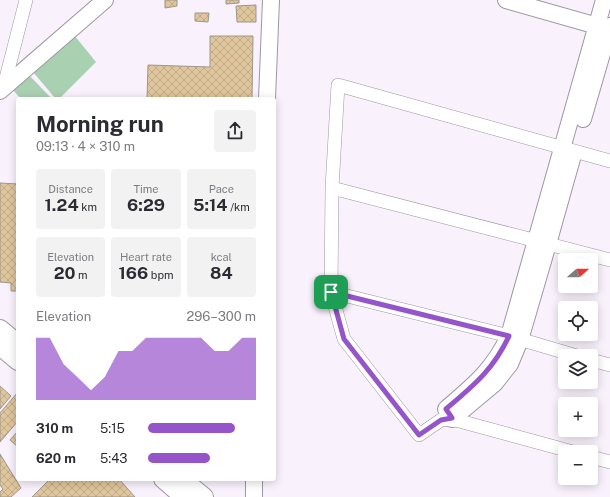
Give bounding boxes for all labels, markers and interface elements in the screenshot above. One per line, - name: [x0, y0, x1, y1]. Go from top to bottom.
- button: share: [214, 110, 256, 152]
- text: Morning run: [36, 111, 164, 137]
- text: 09:13 · 4 × 310 m: [36, 139, 135, 154]
- text: Distance: [48, 183, 93, 195]
- text: Time: [133, 183, 159, 195]
- text: Pace: [209, 183, 234, 195]
- text: 1.24: [44, 195, 79, 215]
- text: 6:29: [127, 195, 165, 215]
- text: 5:14: [193, 195, 227, 215]
- text: km: [79, 201, 97, 213]
- text: /km: [227, 201, 250, 213]
- text: Elevation: [47, 251, 94, 263]
- text: Heart rate: [120, 251, 172, 263]
- text: kcal: [211, 251, 232, 263]
- north arrow: [558, 253, 598, 293]
- map controls: [558, 253, 598, 485]
- text: 20: [54, 263, 75, 283]
- text: 166: [118, 263, 148, 283]
- text: 84: [210, 263, 233, 283]
- text: m: [75, 269, 88, 281]
- text: bpm: [148, 269, 173, 281]
- pin: [314, 275, 348, 309]
- icon: arrive: [320, 281, 342, 303]
- button: locate: [558, 301, 598, 341]
- text: Elevation: [36, 309, 91, 324]
- text: 296–300 m: [187, 309, 256, 324]
- button: layers: [558, 349, 598, 389]
- button: +: [558, 397, 598, 437]
- text: 310 m: [36, 421, 73, 436]
- text: 5:15: [100, 421, 125, 436]
- button: −: [558, 445, 598, 485]
- text: 620 m: [36, 451, 76, 466]
- text: 5:43: [100, 451, 128, 466]

